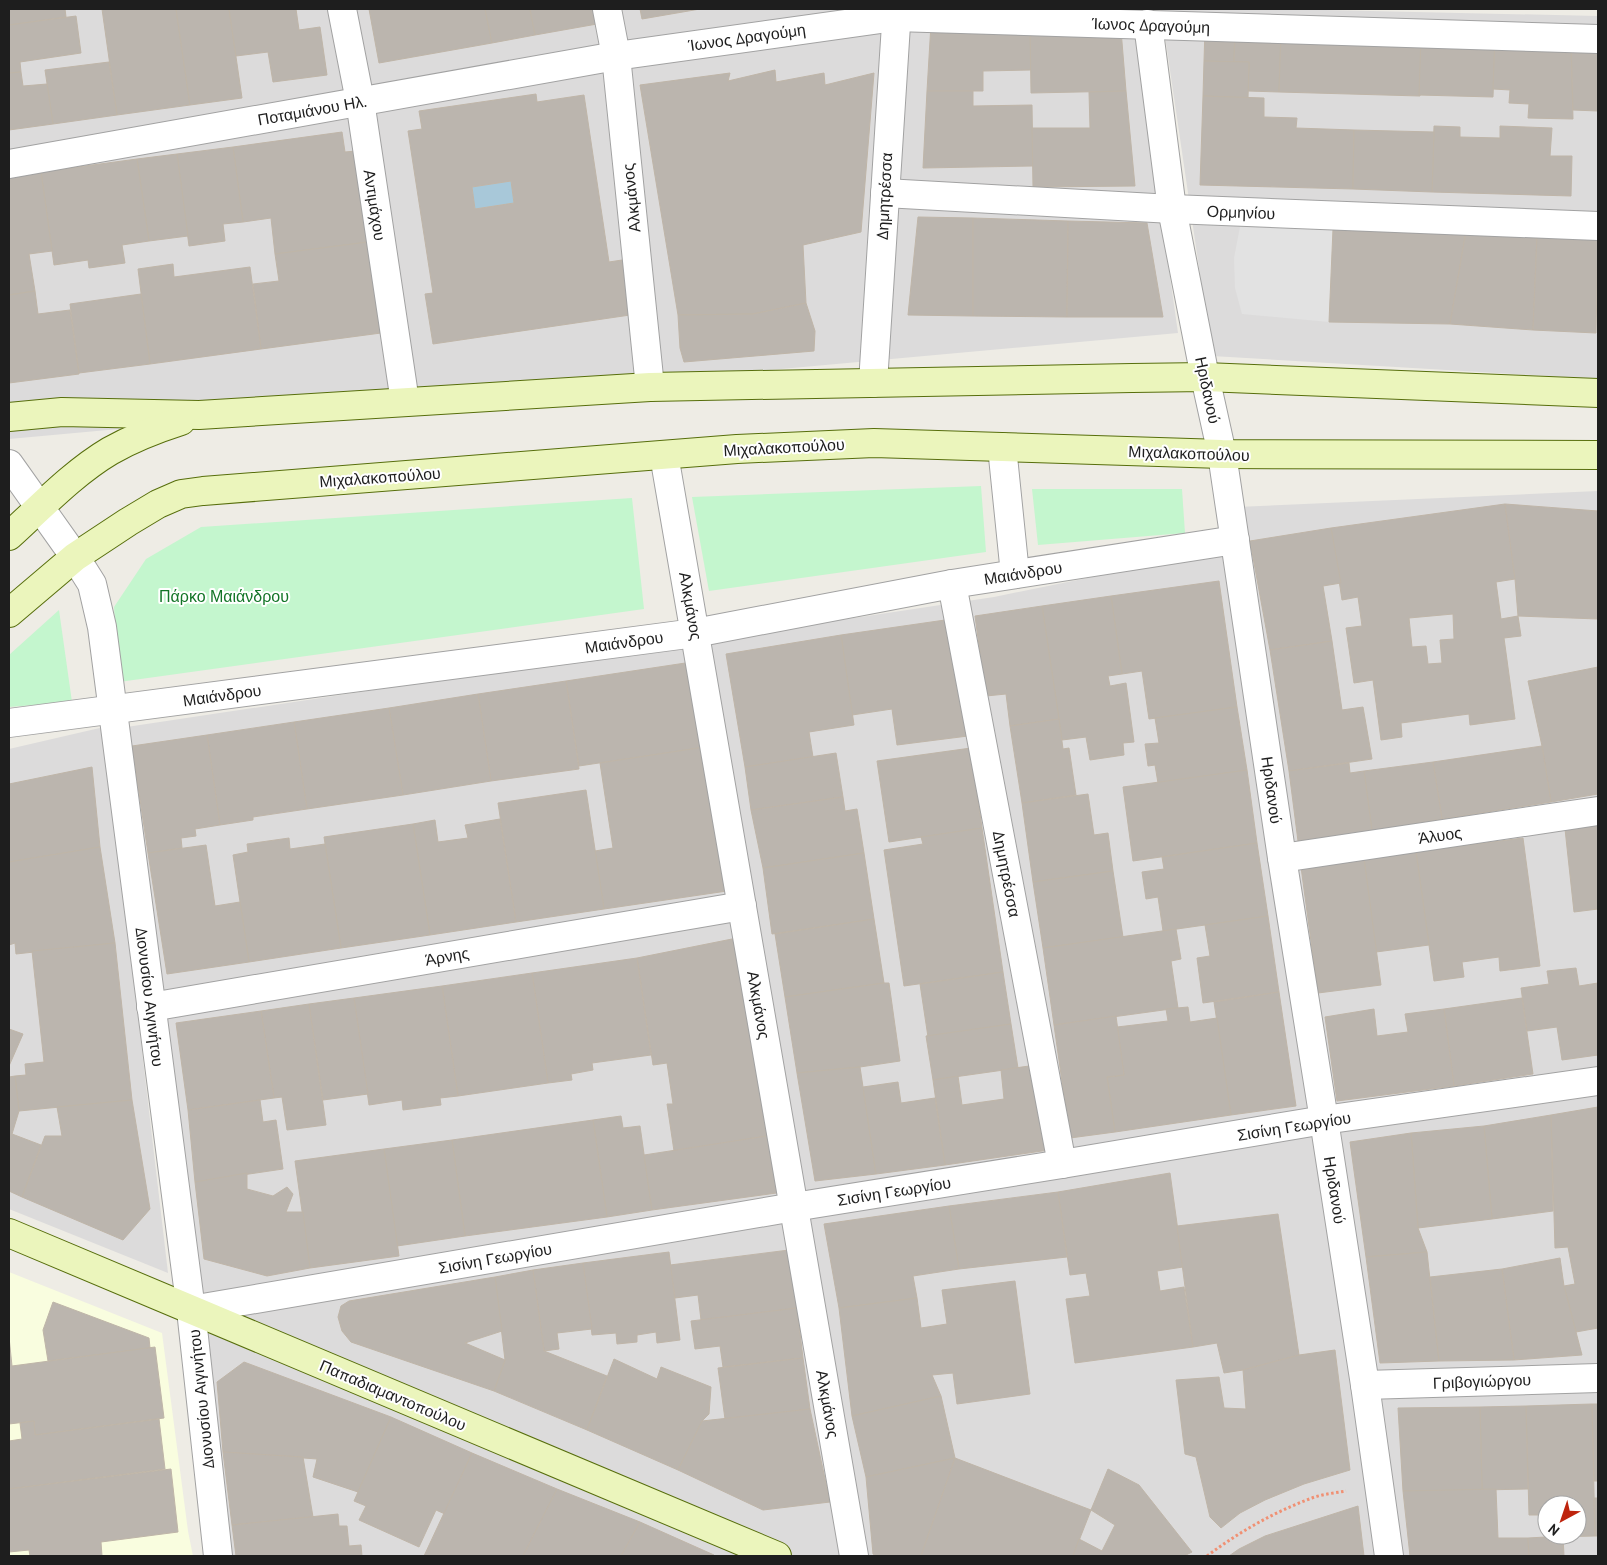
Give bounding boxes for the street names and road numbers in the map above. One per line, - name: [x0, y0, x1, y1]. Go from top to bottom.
- street label: Ίωνος Δραγούμη: [1091, 13, 1210, 37]
- street label: Ίωνος Δραγούμη: [686, 19, 807, 55]
- street label: Ποταμιάνου Ηλ.: [256, 91, 368, 129]
- street label: Δημητρέσσα: [872, 152, 896, 240]
- street label: Αλκμάνος: [617, 162, 645, 234]
- street label: Αντιμάχου: [359, 168, 391, 242]
- street label: Ορμηνίου: [1206, 201, 1276, 223]
- street label: Ηριδανού: [1191, 355, 1225, 425]
- street label: Μιχαλακοπούλου: [723, 434, 845, 460]
- street label: Μιχαλακοπούλου: [1128, 441, 1250, 465]
- street label: Μιχαλακοπούλου: [319, 463, 441, 491]
- street label: Μαιάνδρου: [982, 557, 1064, 589]
- street label: Αλκμάνος: [675, 570, 707, 642]
- street label: Μαιάνδρου: [583, 627, 665, 657]
- street label: Μαιάνδρου: [181, 680, 263, 710]
- street label: Ηριδανού: [1257, 755, 1287, 825]
- street label: Άλυος: [1417, 822, 1463, 848]
- street label: Δημητρέσσα: [989, 829, 1025, 919]
- street label: Διονυσίου Αιγινήτου: [132, 926, 168, 1068]
- street label: Άρνης: [423, 942, 471, 970]
- street label: Αλκμάνος: [743, 969, 775, 1041]
- street label: Σισίνη Γεωργίου: [1236, 1107, 1352, 1145]
- street label: Ηριδανού: [1320, 1155, 1350, 1225]
- street label: Σισίνη Γεωργίου: [836, 1172, 952, 1210]
- street label: Σισίνη Γεωργίου: [437, 1238, 553, 1278]
- street label: Διονυσίου Αιγινήτου: [184, 1328, 218, 1470]
- street label: Παπαδιαμαντοπούλου: [317, 1355, 469, 1435]
- street label: Αλκμάνος: [812, 1368, 844, 1440]
- street label: Γριβογιώργου: [1432, 1369, 1532, 1393]

